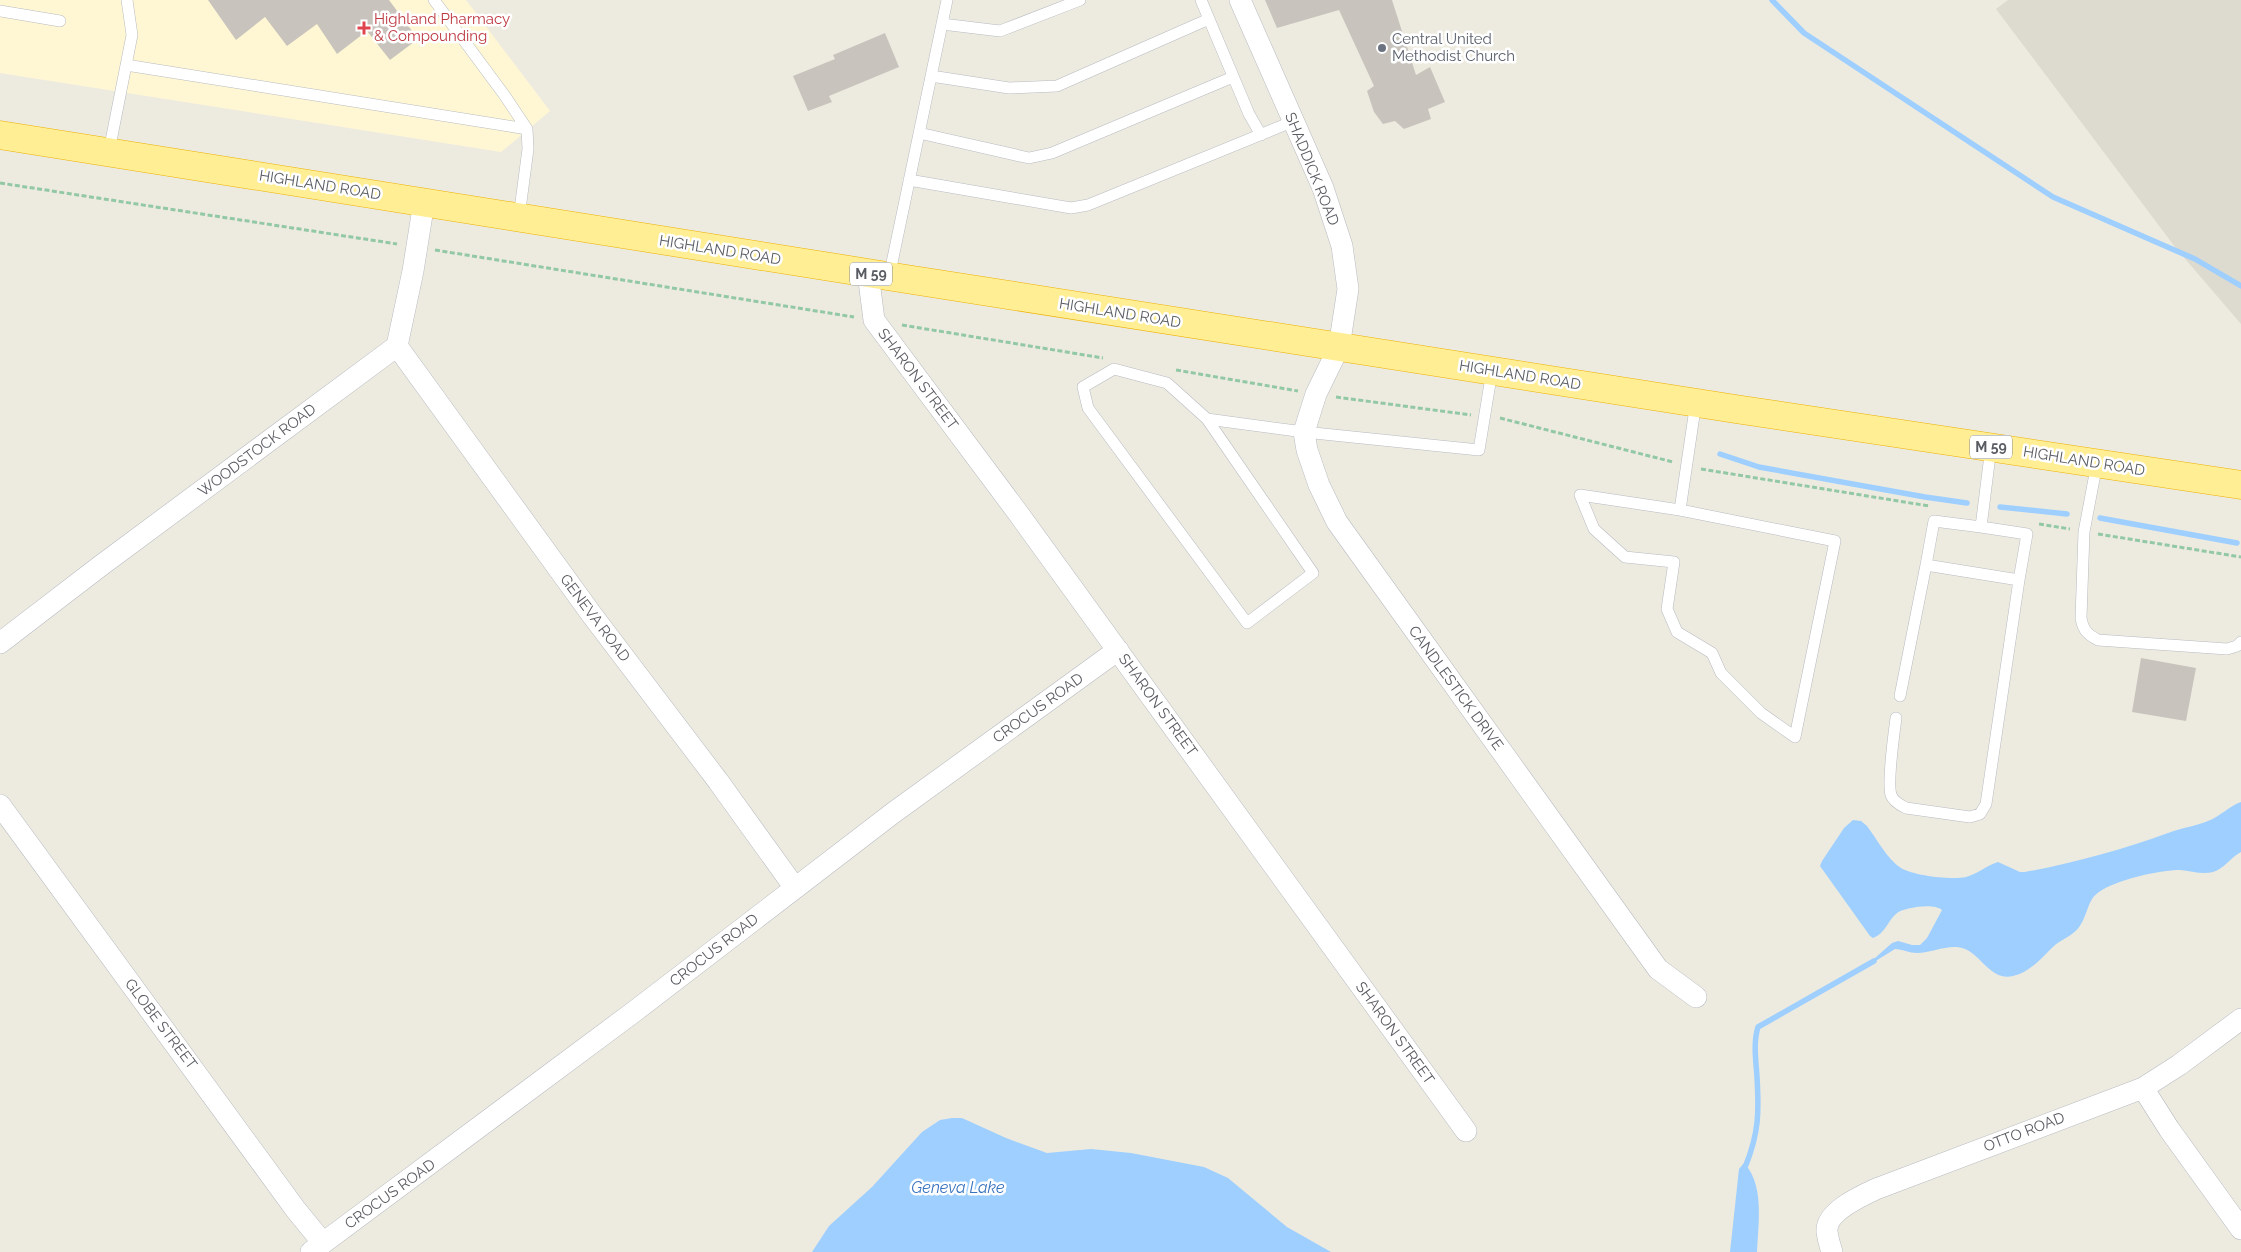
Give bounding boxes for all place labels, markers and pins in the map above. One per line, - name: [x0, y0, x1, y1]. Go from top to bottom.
- place label: Highland Pharmacy & Compounding: [374, 10, 510, 45]
- marker: Highland Pharmacy & Compounding: [358, 22, 370, 34]
- place label: Central United Methodist Church: [1392, 30, 1515, 65]
- marker: Central United Methodist Church: [1376, 42, 1388, 54]

